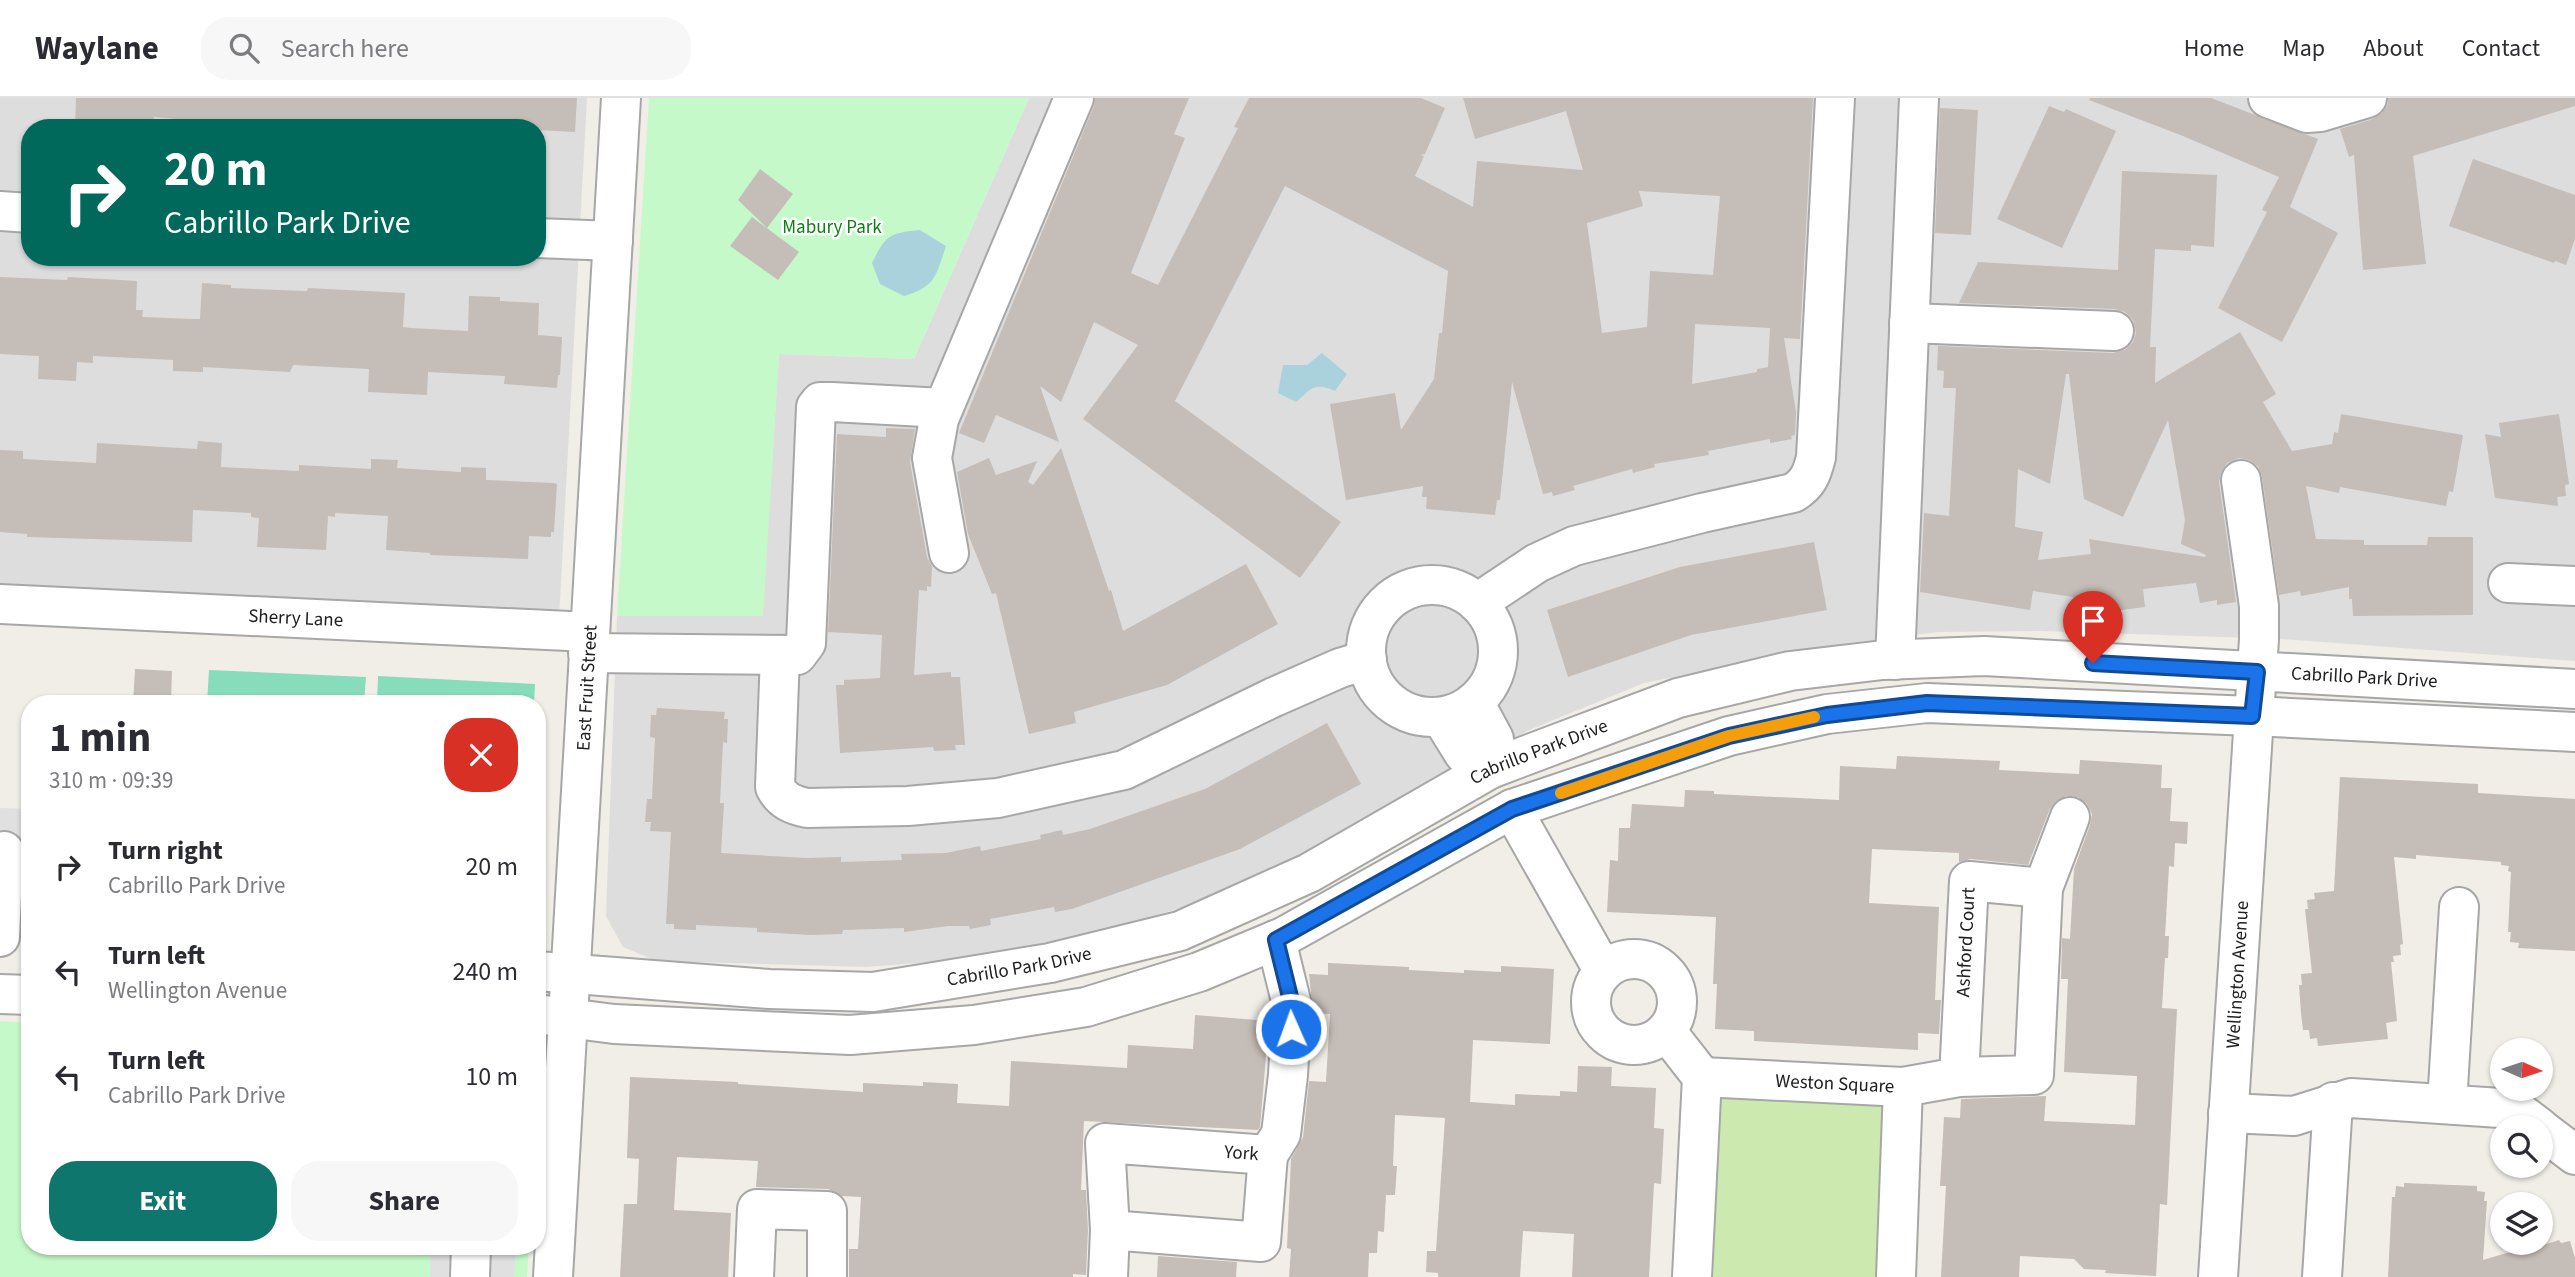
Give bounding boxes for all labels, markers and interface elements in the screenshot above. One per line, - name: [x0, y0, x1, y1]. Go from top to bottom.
- search box: [201, 17, 691, 80]
- text: Waylane: [35, 25, 159, 72]
- icon: search: [225, 29, 263, 67]
- text: Search here: [281, 30, 409, 67]
- text: Home: [2184, 31, 2244, 66]
- text: Map: [2282, 31, 2325, 66]
- text: About: [2363, 31, 2424, 66]
- text: Contact: [2462, 31, 2540, 66]
- text: 20 m: [164, 135, 268, 205]
- icon: right: [49, 147, 140, 238]
- text: Cabrillo Park Drive: [164, 200, 411, 246]
- park label: Mabury Park: [782, 214, 882, 241]
- pin: [2063, 591, 2123, 663]
- street label: Sherry Lane: [248, 602, 344, 634]
- icon: arrive: [2074, 602, 2112, 640]
- street label: East Fruit Street: [570, 624, 604, 752]
- street label: Cabrillo Park Drive: [2290, 660, 2438, 695]
- text: 1 min: [49, 708, 151, 768]
- street label: Cabrillo Park Drive: [1465, 712, 1612, 791]
- button: close: [444, 718, 518, 792]
- text: 310 m · 09:39: [49, 764, 173, 797]
- text: Turn right: [108, 832, 223, 869]
- icon: right: [49, 848, 87, 886]
- text: 20 m: [465, 848, 518, 885]
- text: Cabrillo Park Drive: [108, 869, 285, 902]
- street label: Ashford Court: [1950, 886, 1982, 998]
- street label: Wellington Avenue: [2219, 900, 2256, 1049]
- text: Turn left: [108, 937, 205, 974]
- street label: Cabrillo Park Drive: [945, 940, 1094, 993]
- icon: left: [49, 953, 87, 991]
- text: 240 m: [452, 953, 518, 990]
- text: Wellington Avenue: [108, 974, 287, 1007]
- position arrow: [1254, 992, 1328, 1066]
- north arrow: [2490, 1038, 2553, 1101]
- map controls: [2490, 1038, 2553, 1255]
- text: Turn left: [108, 1042, 205, 1079]
- icon: left: [49, 1058, 87, 1096]
- text: 10 m: [465, 1058, 518, 1095]
- street label: Weston Square: [1775, 1067, 1895, 1100]
- text: Cabrillo Park Drive: [108, 1079, 285, 1112]
- button: search: [2490, 1115, 2553, 1178]
- street label: York: [1222, 1138, 1260, 1168]
- button: Exit: [49, 1161, 277, 1241]
- button: Share: [291, 1161, 518, 1241]
- button: layers: [2490, 1192, 2553, 1255]

